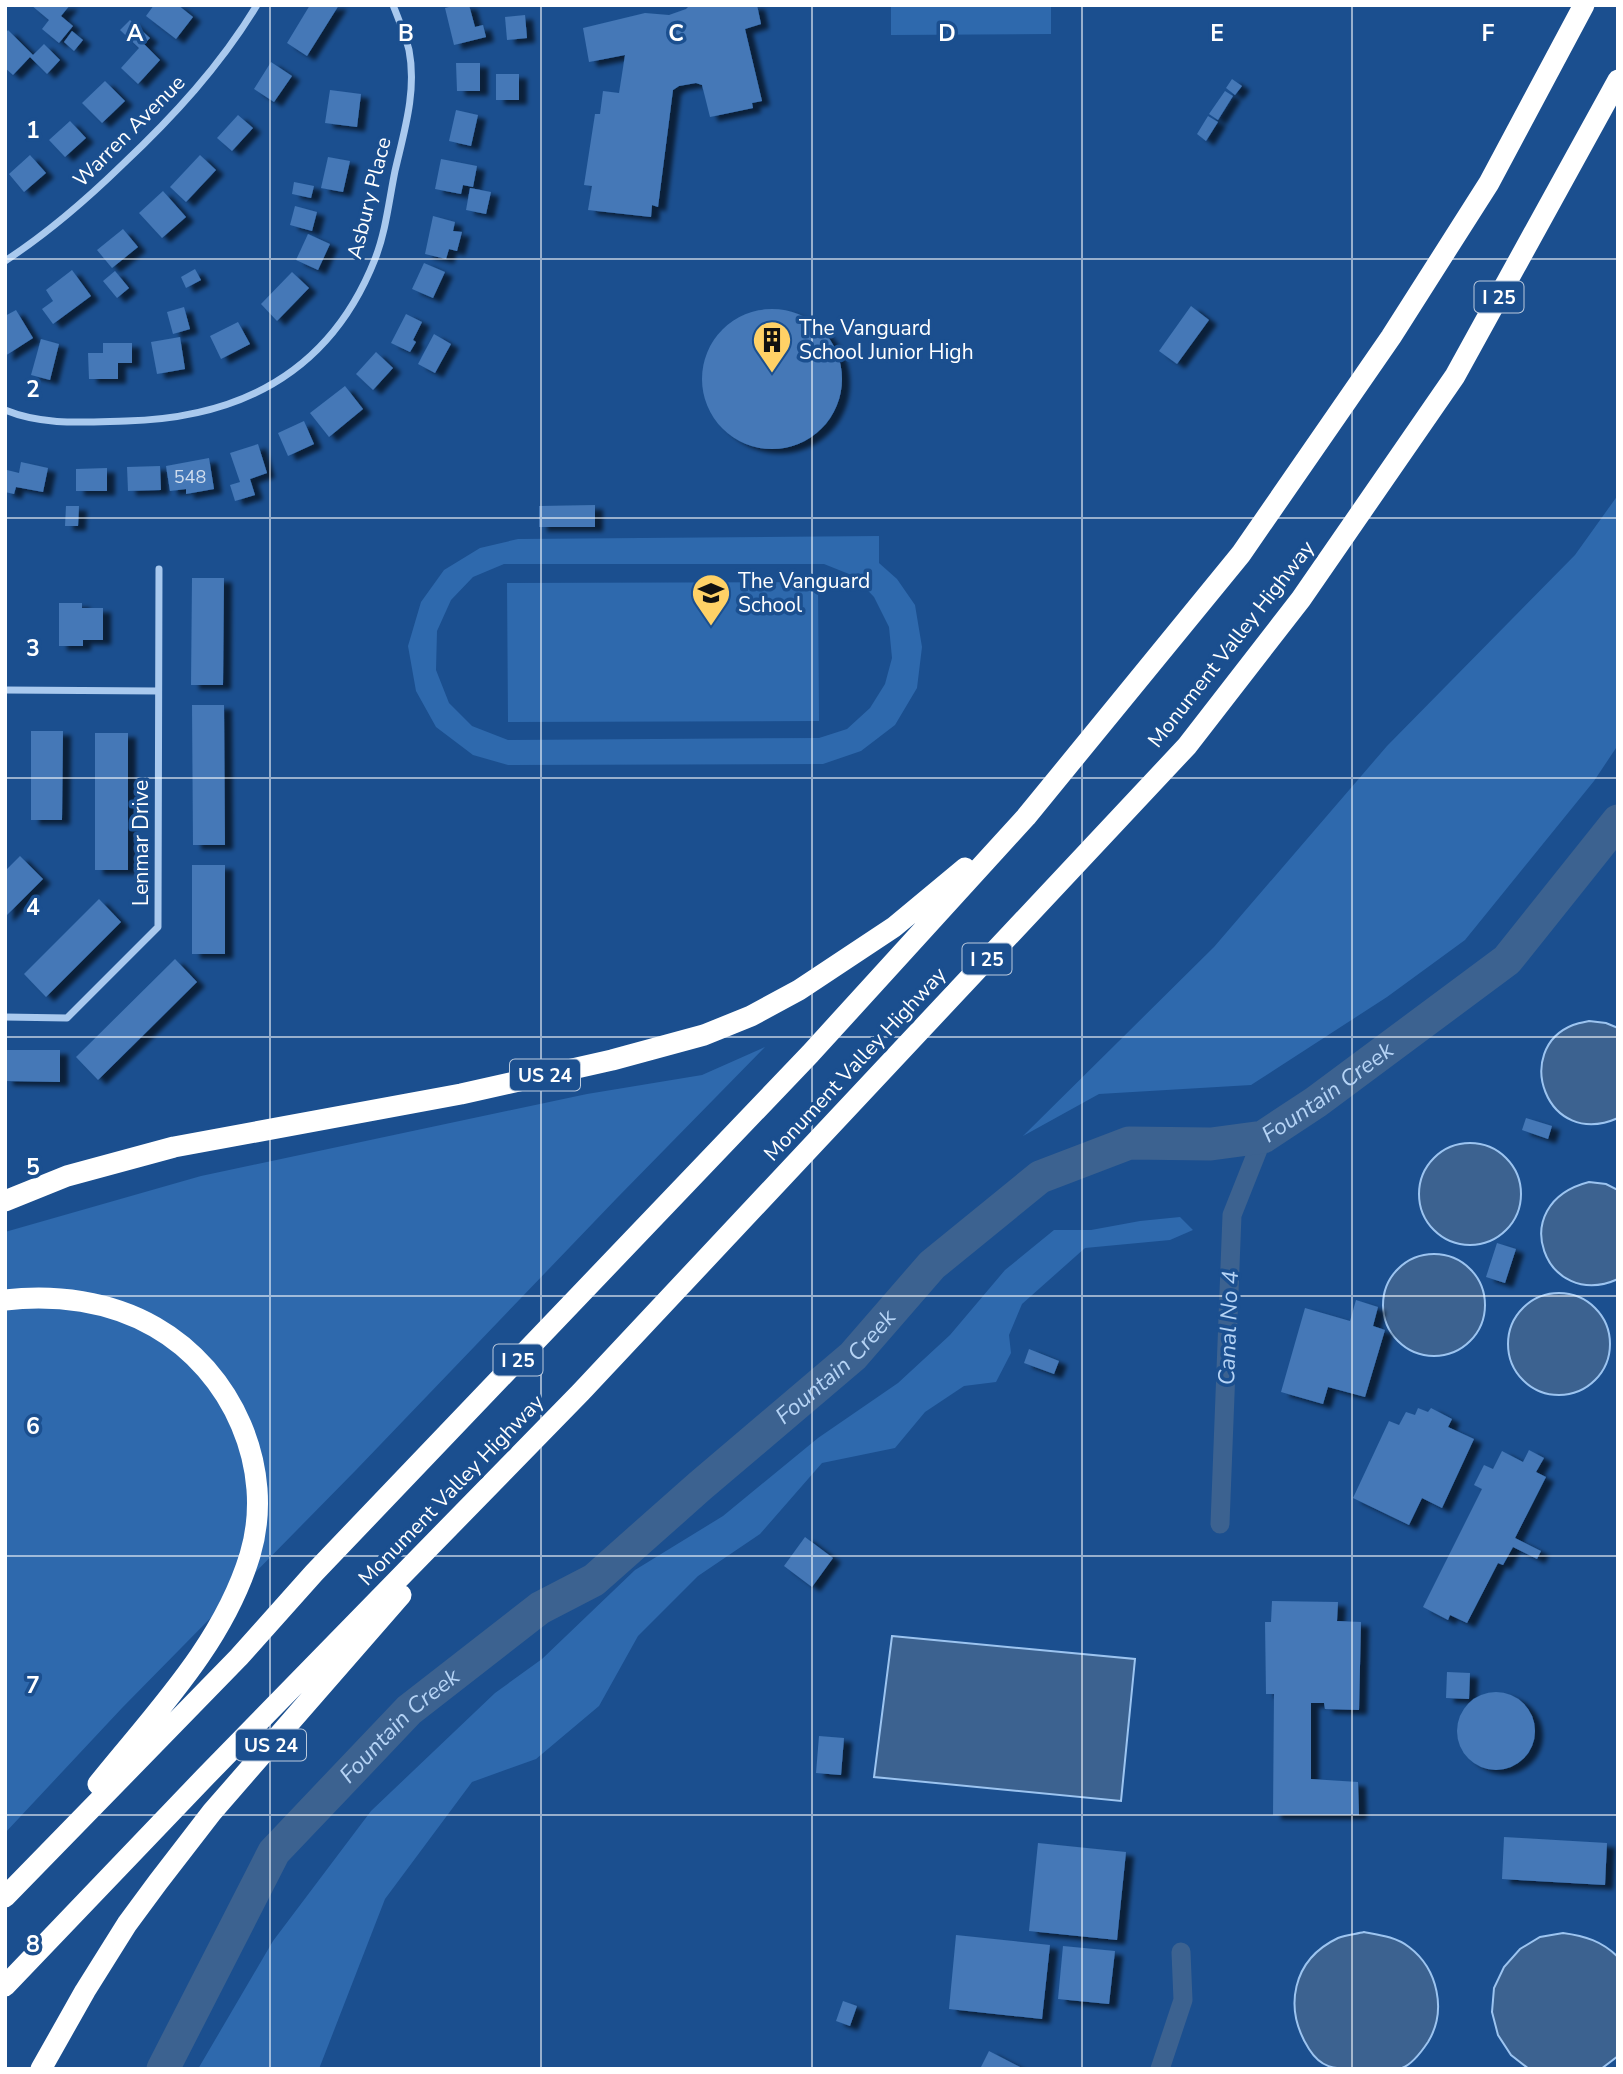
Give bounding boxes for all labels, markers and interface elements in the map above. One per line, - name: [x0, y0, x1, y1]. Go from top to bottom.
- text: A: [126, 18, 144, 49]
- text: B: [398, 18, 414, 49]
- text: C: [668, 18, 684, 49]
- text: D: [938, 18, 956, 49]
- text: E: [1210, 18, 1224, 49]
- text: F: [1482, 18, 1495, 49]
- street label: Warren Avenue: [67, 69, 191, 193]
- text: 1: [26, 115, 40, 146]
- street label: Asbury Place: [340, 134, 398, 262]
- road number: I 25: [1474, 282, 1524, 312]
- place label: The Vanguard School Junior High: [799, 314, 974, 366]
- building icon: The Vanguard School Junior High: [751, 319, 793, 374]
- text: 2: [26, 374, 40, 405]
- house number: 548: [174, 465, 206, 489]
- street label: Monument Valley Highway: [1141, 535, 1321, 753]
- place label: The Vanguard School: [738, 567, 870, 619]
- school or university icon: The Vanguard School: [690, 572, 732, 627]
- text: 3: [26, 633, 40, 664]
- street label: Lenmar Drive: [127, 780, 155, 906]
- text: 4: [26, 892, 40, 923]
- road number: I 25: [962, 944, 1012, 974]
- street label: Monument Valley Highway: [758, 961, 952, 1167]
- water label: Fountain Creek: [1255, 1034, 1400, 1150]
- road number: US 24: [510, 1060, 580, 1091]
- text: 5: [26, 1152, 40, 1183]
- water label: Canal No 4: [1211, 1270, 1246, 1386]
- water label: Fountain Creek: [769, 1302, 903, 1431]
- road number: I 25: [494, 1344, 542, 1376]
- street label: Monument Valley Highway: [352, 1388, 550, 1592]
- text: 6: [26, 1411, 40, 1442]
- water label: Fountain Creek: [333, 1661, 466, 1790]
- text: 7: [26, 1670, 40, 1701]
- road number: US 24: [236, 1730, 306, 1760]
- text: 8: [26, 1929, 40, 1960]

